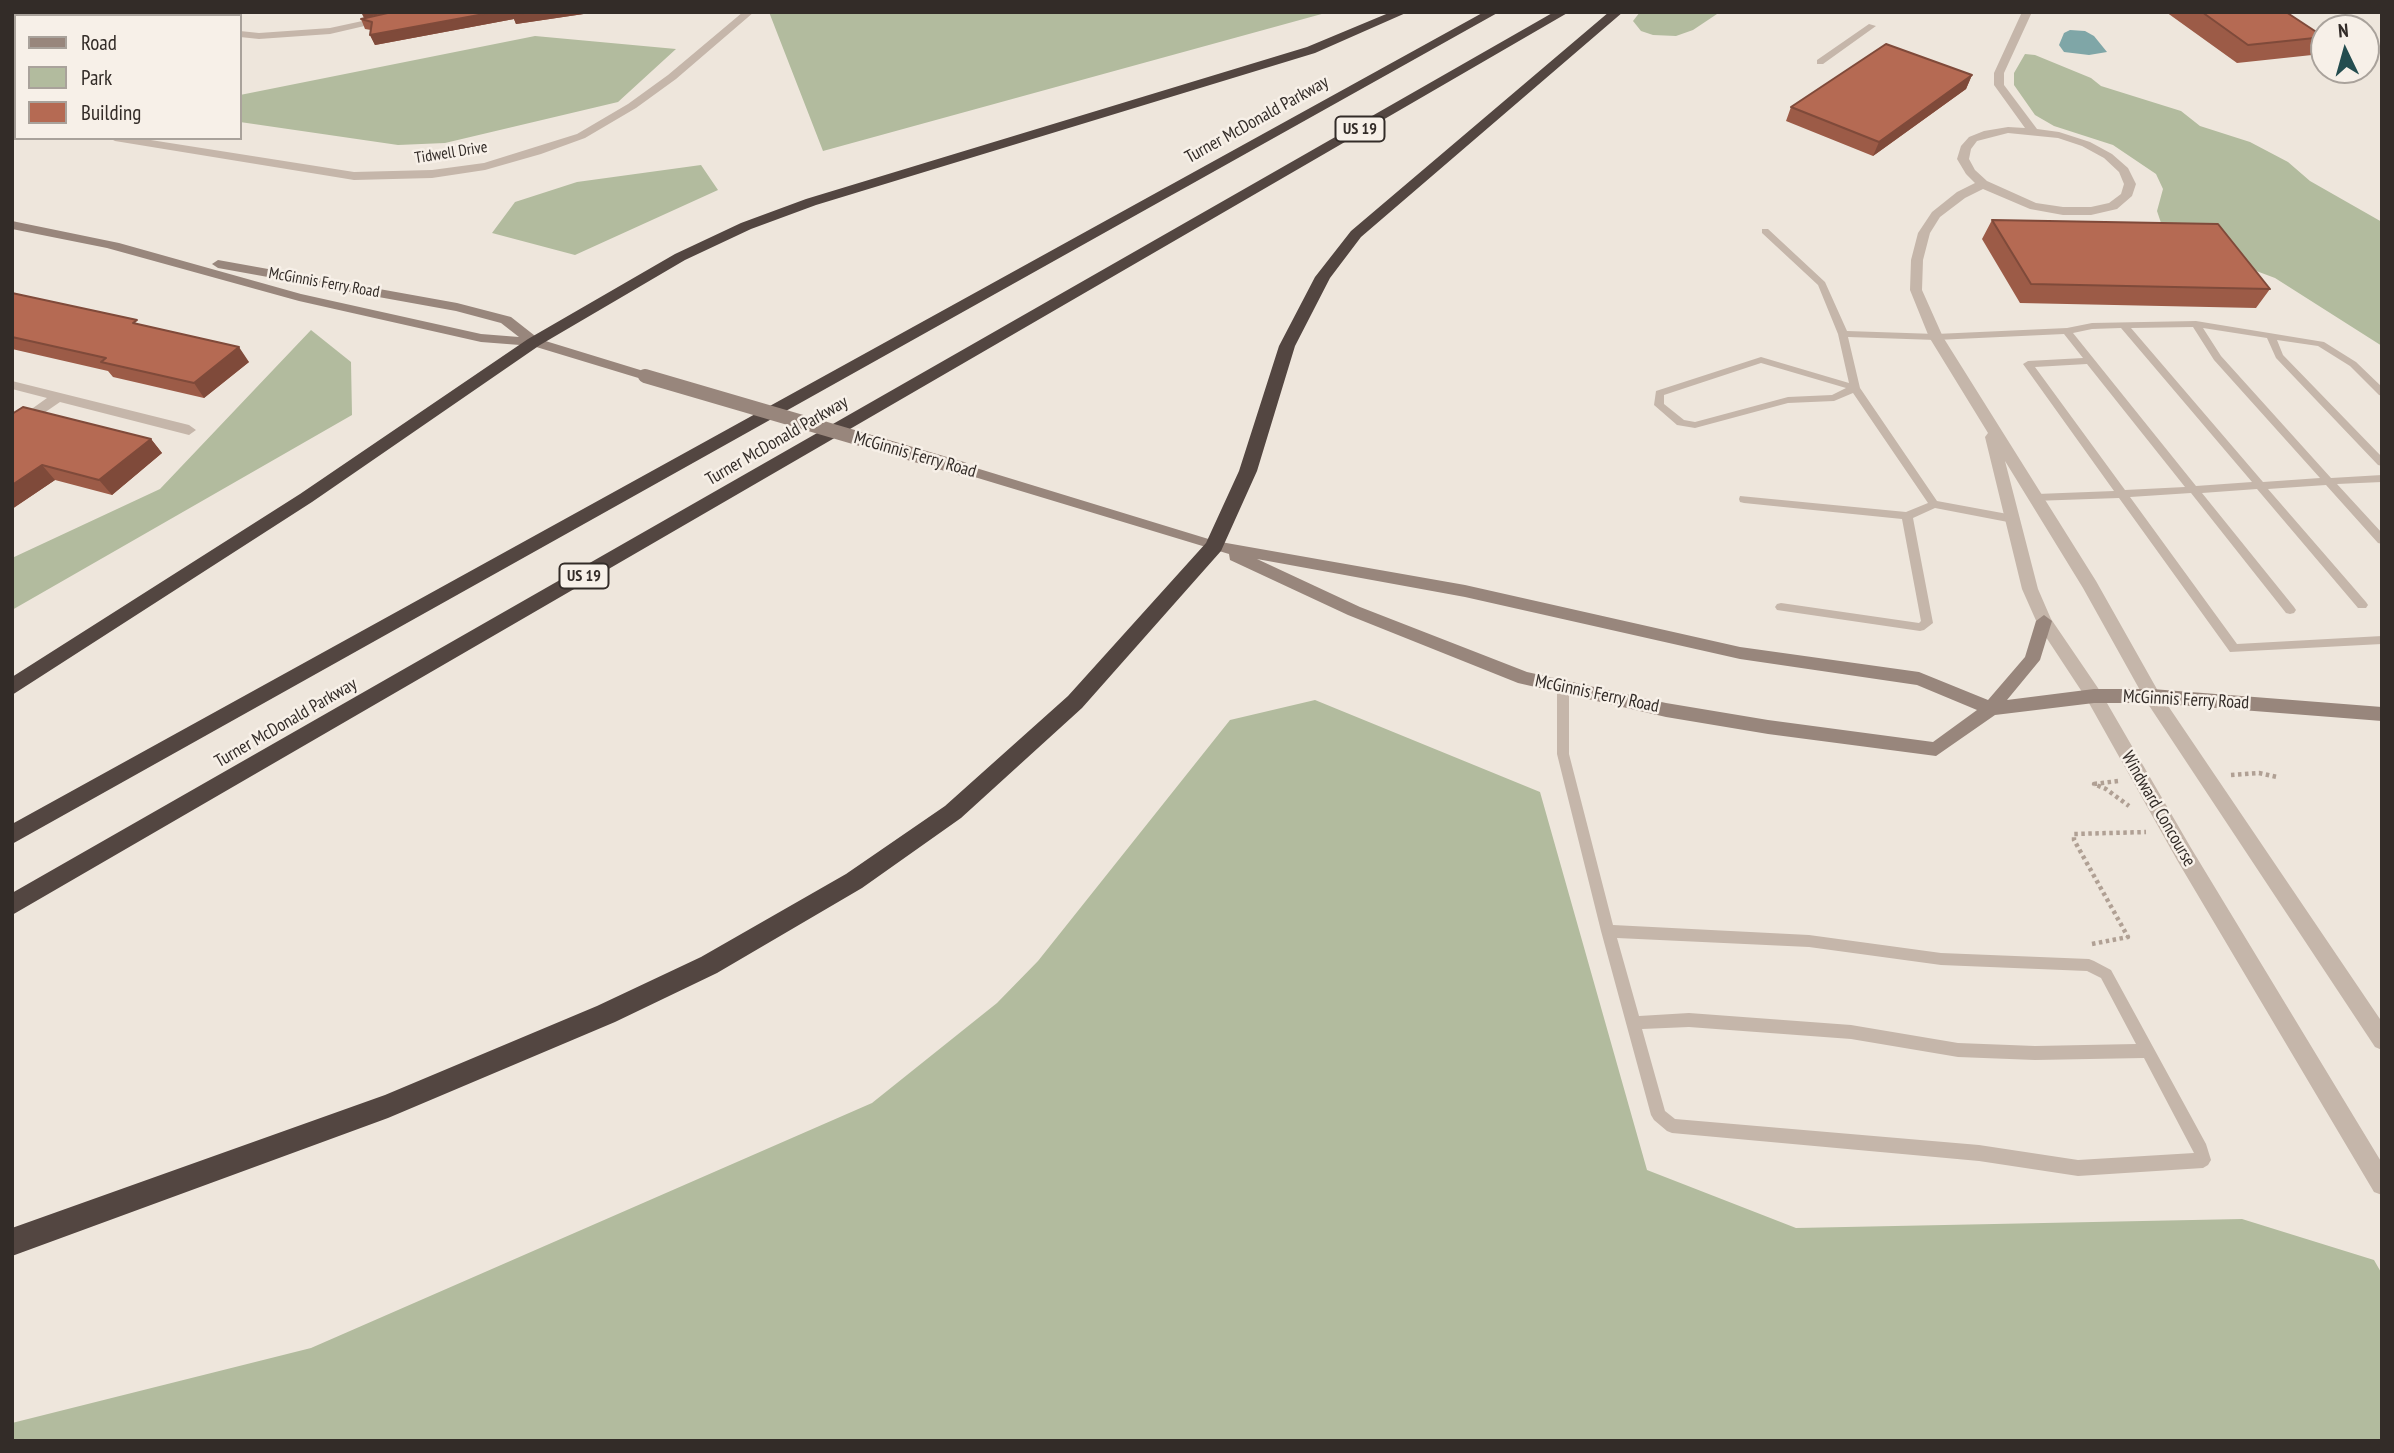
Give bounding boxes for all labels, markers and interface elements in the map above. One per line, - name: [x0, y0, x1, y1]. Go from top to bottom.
- legend: [14, 14, 242, 140]
- north arrow: [2310, 14, 2380, 84]
- text: N: [2337, 18, 2349, 42]
- text: Road: [81, 29, 117, 56]
- text: Park: [81, 64, 112, 91]
- street label: Turner McDonald Parkway: [1181, 72, 1333, 168]
- text: Building: [81, 99, 141, 126]
- road number: US 19: [1336, 116, 1384, 141]
- street label: Tidwell Drive: [413, 138, 489, 168]
- street label: McGinnis Ferry Road: [267, 264, 381, 302]
- street label: Turner McDonald Parkway: [702, 391, 852, 491]
- street label: McGinnis Ferry Road: [851, 427, 979, 483]
- road number: US 19: [560, 564, 608, 589]
- street label: McGinnis Ferry Road: [1533, 670, 1661, 718]
- street label: Turner McDonald Parkway: [211, 673, 361, 773]
- street label: McGinnis Ferry Road: [2122, 686, 2250, 714]
- street label: Windward Concourse: [2116, 747, 2200, 871]

